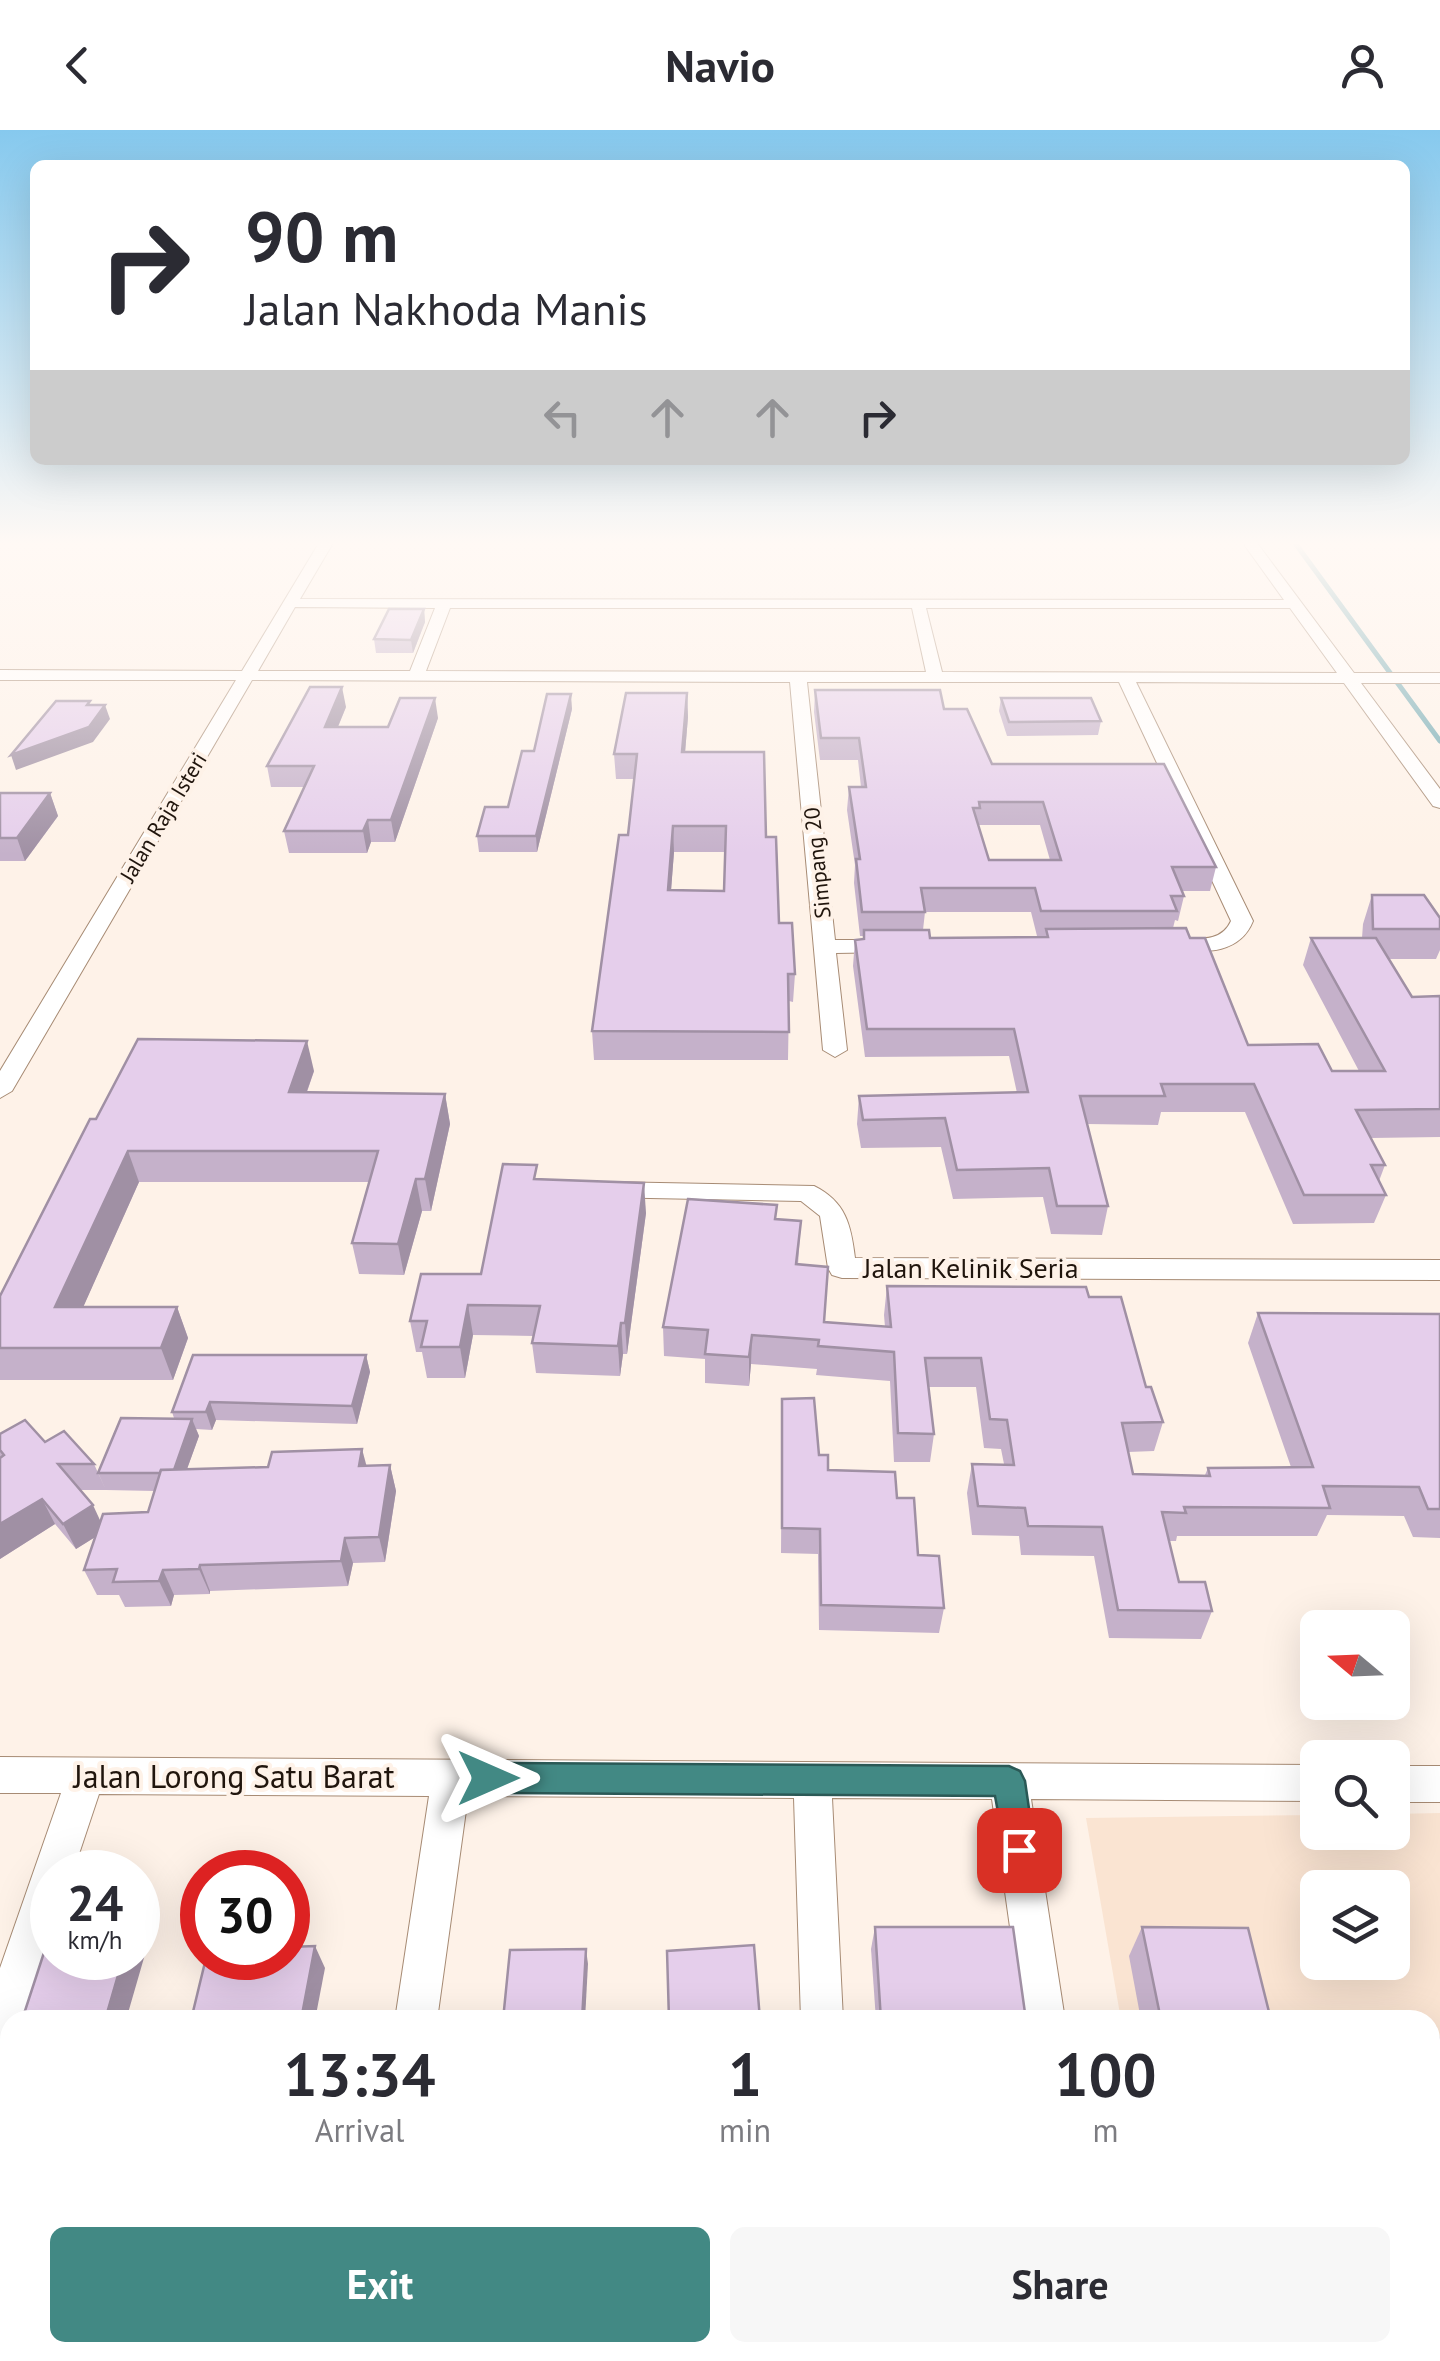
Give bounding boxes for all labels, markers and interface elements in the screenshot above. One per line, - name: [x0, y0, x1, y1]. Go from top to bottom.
- text: Navio: [665, 36, 775, 94]
- icon: back: [50, 38, 105, 93]
- icon: person: [1335, 38, 1390, 93]
- text: 90 m: [245, 191, 398, 281]
- icon: right: [80, 200, 210, 330]
- text: Jalan Nakhoda Manis: [245, 279, 647, 337]
- icon: left: [535, 390, 590, 445]
- icon: ahead: [640, 390, 695, 445]
- icon: ahead: [745, 390, 800, 445]
- icon: right: [850, 390, 905, 445]
- street label: Jalan Raja Isteri: [113, 747, 213, 888]
- street label: Simpang 20: [797, 806, 837, 920]
- street label: Jalan Kelinik Seria: [862, 1249, 1079, 1286]
- north arrow: [1300, 1610, 1410, 1720]
- map controls: [1300, 1610, 1410, 1980]
- position arrow: [436, 1726, 540, 1830]
- button: search: [1300, 1740, 1410, 1850]
- street label: Jalan Lorong Satu Barat: [71, 1755, 395, 1797]
- pin: [977, 1808, 1062, 1893]
- icon: arrive: [992, 1823, 1047, 1878]
- speed limit sign: 30: [180, 1850, 310, 1980]
- text: 24: [67, 1870, 123, 1935]
- button: layers: [1300, 1870, 1410, 1980]
- text: km/h: [68, 1924, 122, 1956]
- text: 13:34: [283, 2035, 436, 2113]
- text: 1: [728, 2035, 762, 2113]
- text: 100: [1055, 2035, 1157, 2113]
- text: Arrival: [315, 2109, 404, 2151]
- text: min: [719, 2109, 771, 2151]
- text: m: [1093, 2109, 1119, 2151]
- button: Exit: [50, 2227, 710, 2342]
- button: Share: [730, 2227, 1390, 2342]

